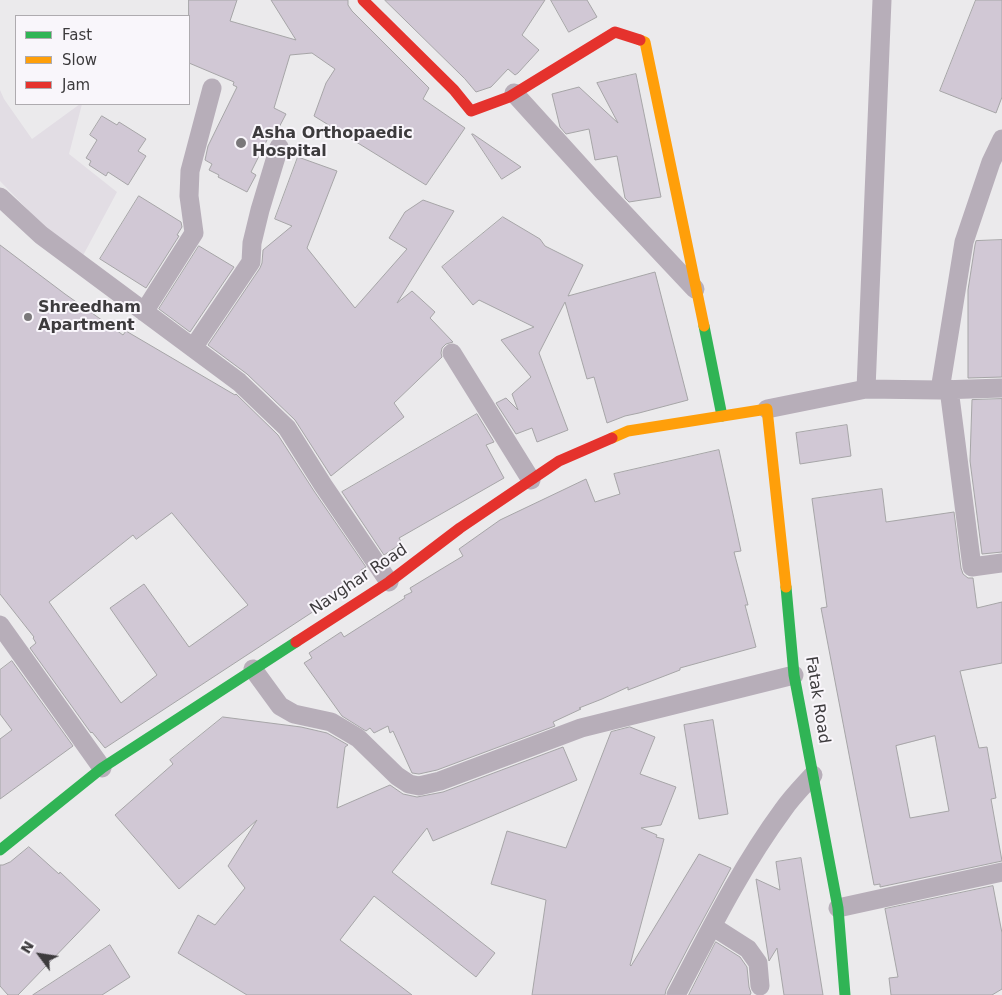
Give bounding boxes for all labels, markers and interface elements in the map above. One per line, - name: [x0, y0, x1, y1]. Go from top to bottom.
- legend: [15, 15, 190, 105]
- text: Fast: [62, 26, 92, 44]
- text: Slow: [62, 51, 97, 69]
- text: Jam: [62, 76, 90, 94]
- place label: Asha Orthopaedic Hospital: [252, 124, 413, 162]
- marker: Asha Orthopaedic Hospital: [234, 136, 248, 150]
- place label: Shreedham Apartment: [38, 298, 141, 336]
- marker: Shreedham Apartment: [22, 311, 34, 323]
- street label: Navghar Road: [307, 540, 411, 620]
- street label: Fatak Road: [801, 655, 833, 745]
- north arrow: [15, 930, 65, 980]
- text: N: [17, 938, 37, 956]

